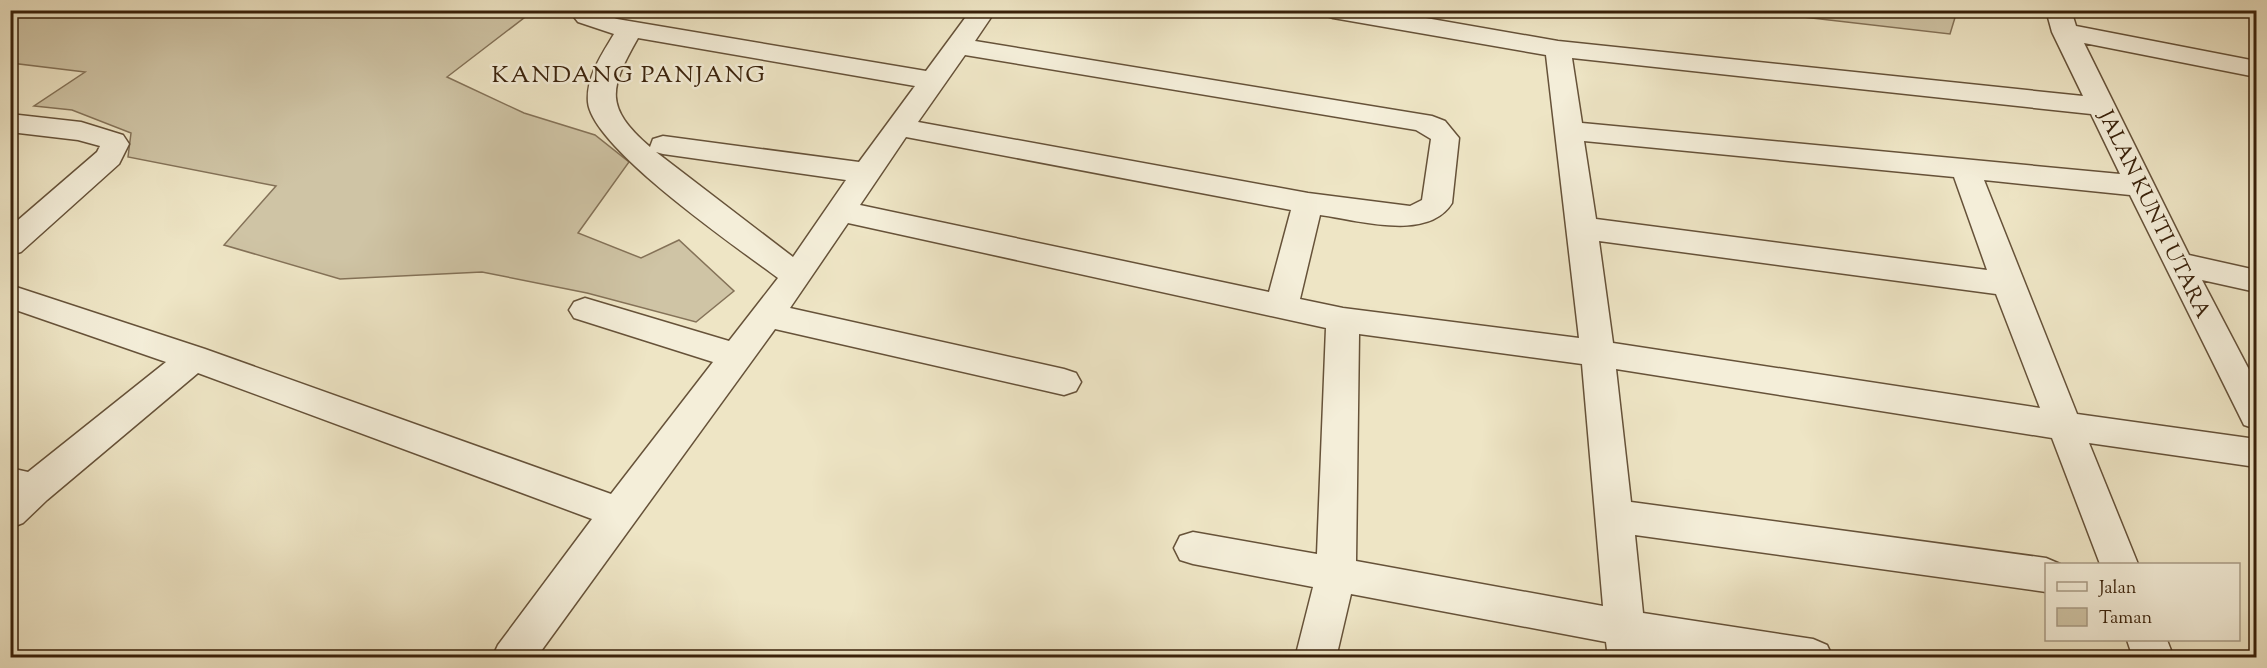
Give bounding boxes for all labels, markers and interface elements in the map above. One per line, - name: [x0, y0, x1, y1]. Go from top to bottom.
- district label: KANDANG PANJANG: [492, 59, 766, 93]
- street label: JALAN KUNTI UTARA: [2089, 105, 2217, 324]
- legend: [2045, 563, 2240, 641]
- text: Jalan: [2098, 576, 2137, 602]
- text: Taman: [2099, 606, 2153, 632]

